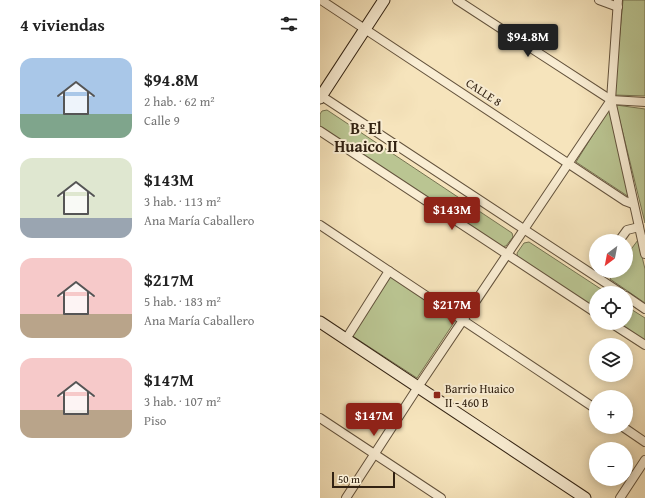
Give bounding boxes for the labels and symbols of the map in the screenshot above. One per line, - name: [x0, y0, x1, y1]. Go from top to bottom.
- pin: $94.8M: [495, 24, 561, 58]
- street label: CALLE 8: [463, 74, 505, 110]
- district label: Bº El Huaico II: [334, 116, 398, 158]
- pin: $143M: [424, 197, 480, 231]
- north arrow: [589, 234, 633, 278]
- pin: $217M: [424, 292, 480, 326]
- place label: Barrio Huaico II - 460 B: [445, 380, 514, 411]
- marker: Barrio Huaico II - 460 B: [432, 390, 442, 400]
- pin: $147M: [346, 403, 402, 437]
- scale bar: [332, 470, 395, 489]

